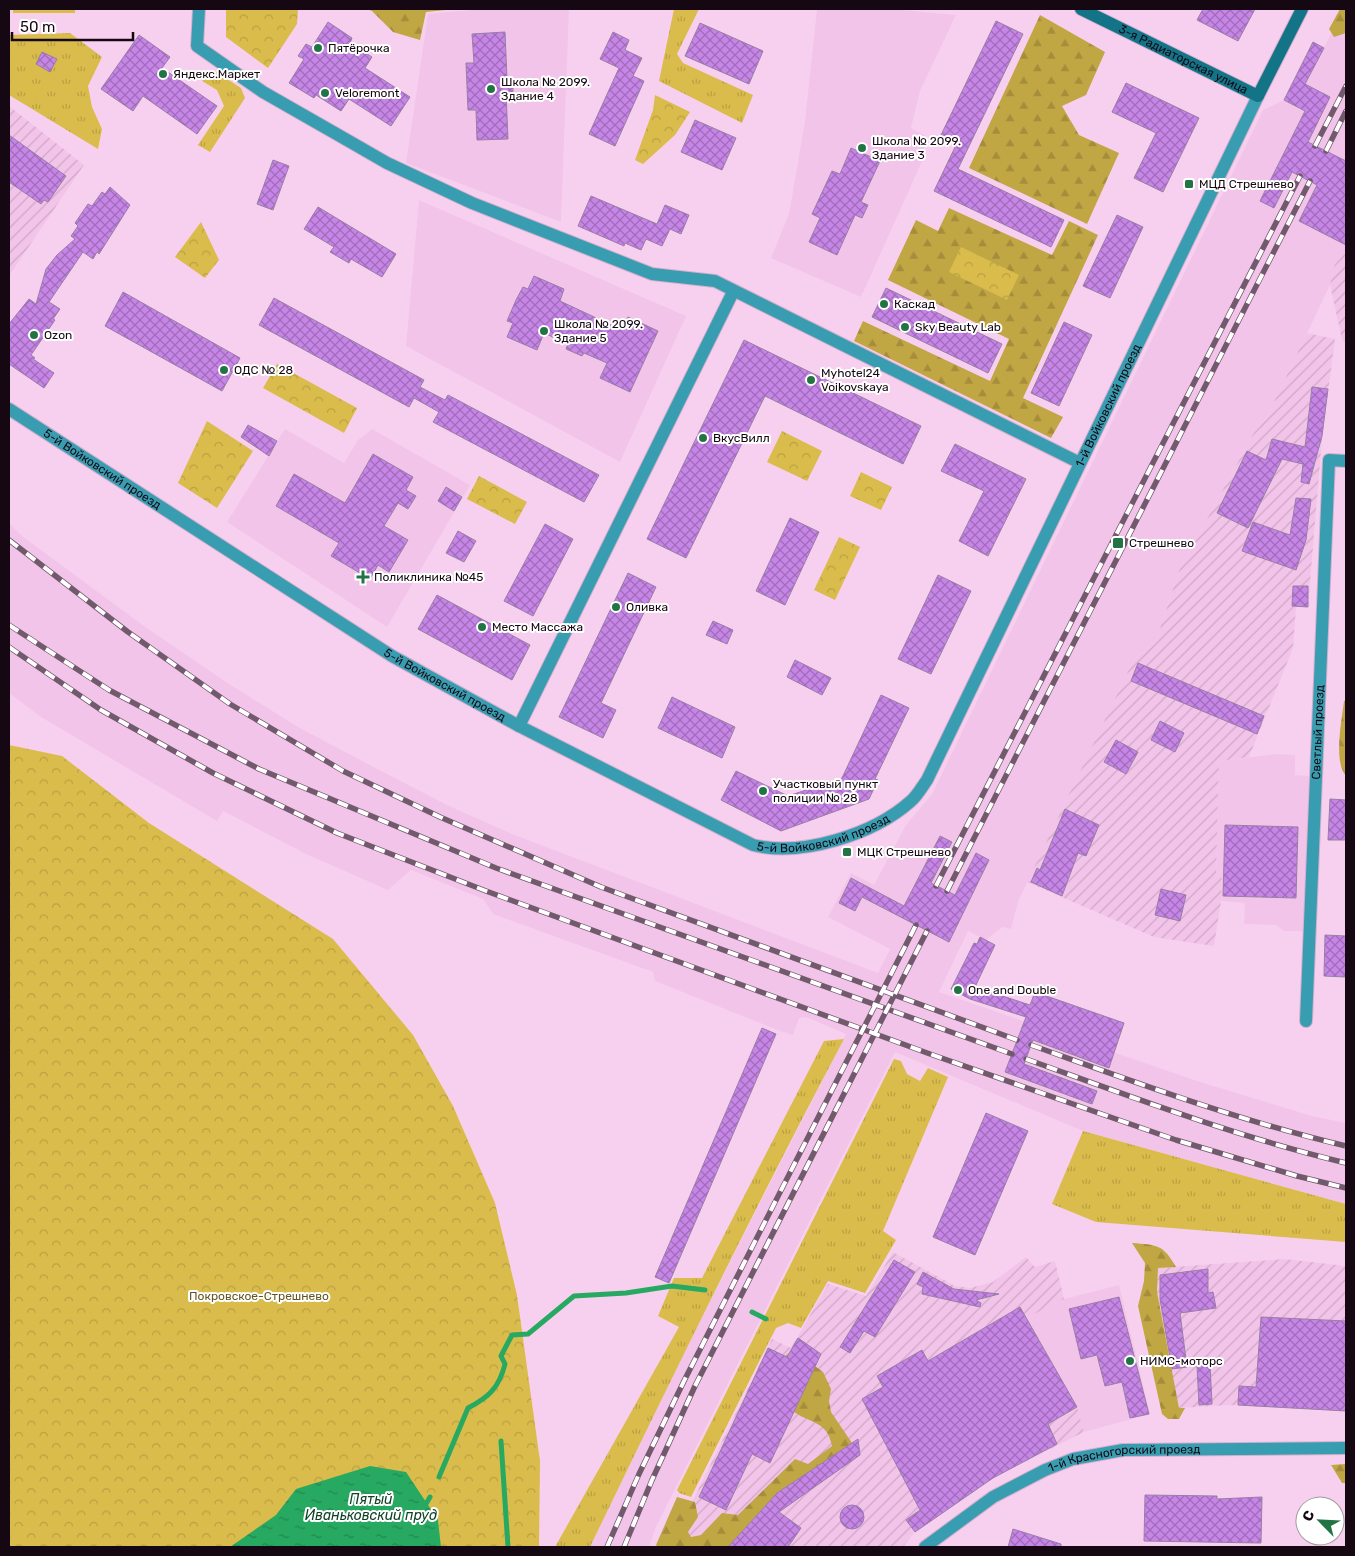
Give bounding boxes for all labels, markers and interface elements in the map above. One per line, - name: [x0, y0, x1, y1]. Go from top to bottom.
- scale bar: [12, 10, 134, 42]
- text: 50 m: [20, 18, 55, 36]
- street label: 3-я Радиаторская улица: [1117, 22, 1250, 97]
- place label: Пятёрочка: [328, 41, 390, 55]
- marker: Пятёрочка: [312, 42, 324, 54]
- place label: Яндекс.Маркет: [173, 67, 260, 81]
- marker: Яндекс.Маркет: [157, 68, 169, 80]
- place label: Школа № 2099. Здание 4: [501, 75, 590, 103]
- marker: Школа № 2099. Здание 4: [485, 83, 497, 95]
- place label: Veloremont: [335, 86, 400, 100]
- marker: Veloremont: [319, 87, 331, 99]
- place label: Школа № 2099. Здание 3: [872, 134, 961, 162]
- marker: Школа № 2099. Здание 3: [856, 142, 868, 154]
- place label: МЦД Стрешнево: [1199, 177, 1294, 191]
- marker: МЦД Стрешнево: [1183, 178, 1195, 190]
- place label: Каскад: [894, 297, 935, 311]
- marker: Каскад: [878, 298, 890, 310]
- place label: Школа № 2099. Здание 5: [554, 317, 643, 345]
- place label: Sky Beauty Lab: [915, 320, 1001, 334]
- marker: Sky Beauty Lab: [899, 321, 911, 333]
- marker: Школа № 2099. Здание 5: [538, 325, 550, 337]
- place label: Ozon: [44, 328, 72, 342]
- marker: Ozon: [28, 329, 40, 341]
- street label: 1-й Войковский проезд: [1072, 342, 1144, 469]
- place label: ОДС № 28: [234, 363, 293, 377]
- marker: ОДС № 28: [218, 364, 230, 376]
- place label: Myhotel24 Voikovskaya: [821, 366, 889, 394]
- marker: Myhotel24 Voikovskaya: [805, 374, 817, 386]
- street label: 5-й Войковский проезд: [41, 426, 164, 512]
- place label: ВкусВилл: [713, 431, 770, 445]
- marker: ВкусВилл: [697, 432, 709, 444]
- marker: Стрешнево: [1111, 536, 1125, 550]
- place label: Стрешнево: [1129, 536, 1194, 550]
- marker: Поликлиника №45: [356, 570, 370, 584]
- place label: Поликлиника №45: [374, 570, 483, 584]
- place label: Оливка: [626, 600, 668, 614]
- marker: Оливка: [610, 601, 622, 613]
- place label: Место Массажа: [492, 620, 583, 634]
- marker: Место Массажа: [476, 621, 488, 633]
- street label: 5-й Войковский проезд: [381, 646, 508, 724]
- street label: Светлый проезд: [1309, 685, 1327, 780]
- place label: Участковый пункт полиции № 28: [773, 777, 878, 805]
- marker: Участковый пункт полиции № 28: [757, 785, 769, 797]
- street label: 5-й Войковский проезд: [756, 811, 892, 855]
- place label: МЦК Стрешнево: [857, 845, 951, 859]
- marker: МЦК Стрешнево: [841, 846, 853, 858]
- place label: One and Double: [968, 983, 1056, 997]
- marker: One and Double: [952, 984, 964, 996]
- park label: Покровское-Стрешнево: [189, 1289, 329, 1303]
- place label: НИМС-моторс: [1140, 1354, 1223, 1368]
- marker: НИМС-моторс: [1124, 1355, 1136, 1367]
- street label: 1-й Красногорский проезд: [1046, 1442, 1200, 1475]
- water label: Пятый Иваньковский пруд: [305, 1491, 437, 1524]
- north arrow: [1295, 1496, 1345, 1546]
- text: С: [1299, 1508, 1318, 1524]

